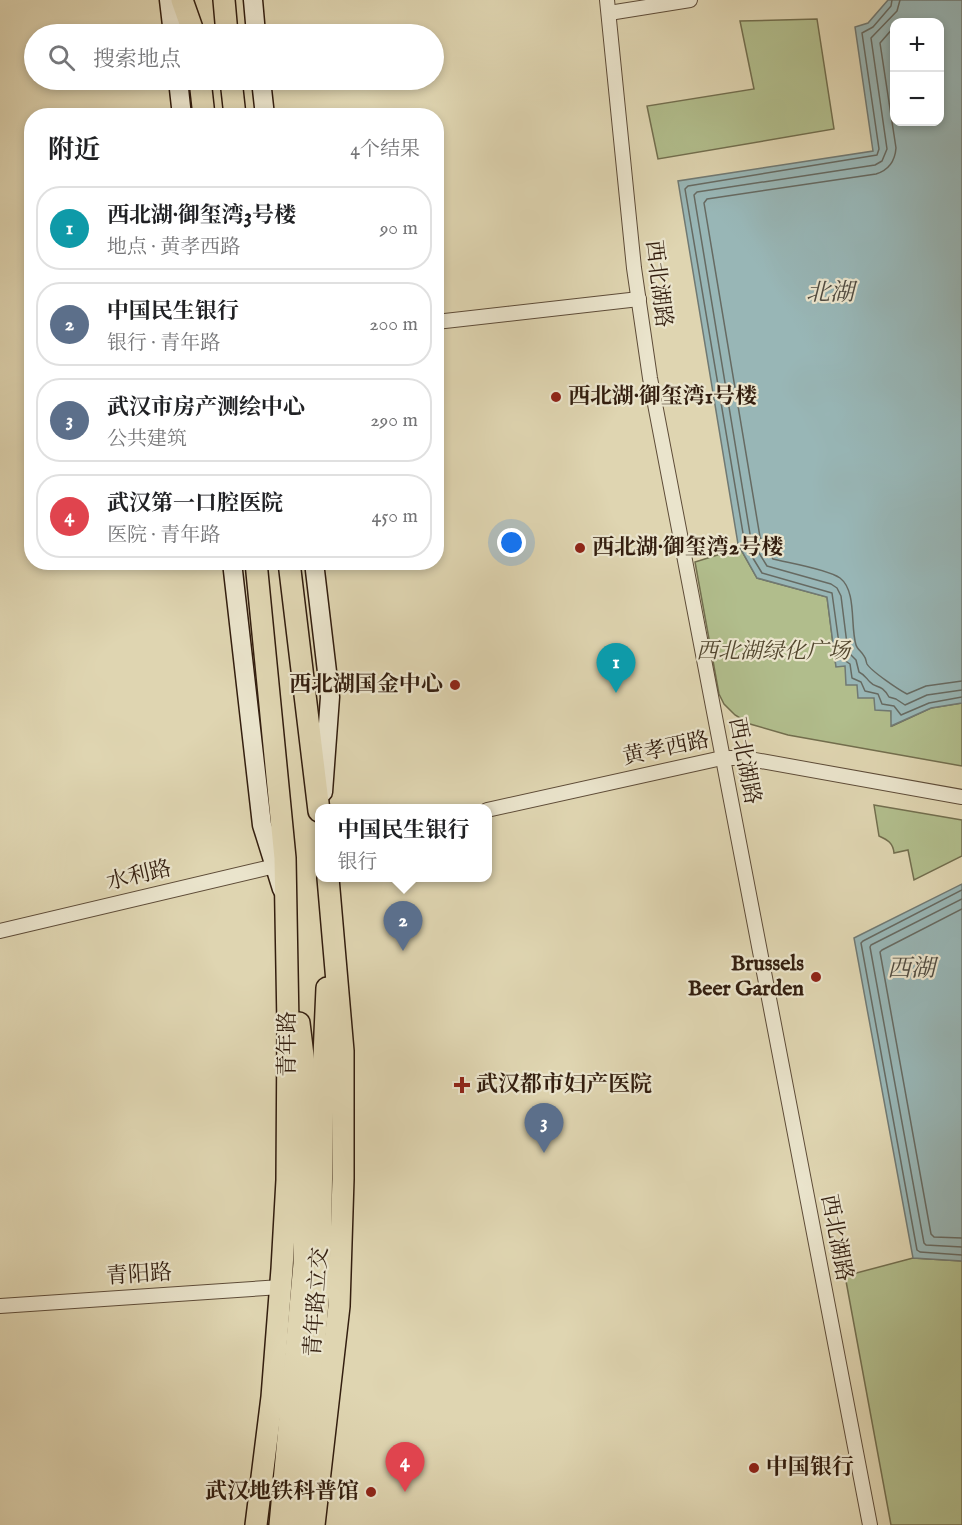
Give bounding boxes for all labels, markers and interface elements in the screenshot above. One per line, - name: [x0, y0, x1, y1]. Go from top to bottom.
- map controls: [890, 18, 944, 126]
- button: +: [890, 18, 944, 72]
- search box: [24, 24, 444, 90]
- icon: search: [45, 41, 78, 74]
- text: 搜索地点: [93, 46, 181, 74]
- button: −: [890, 72, 944, 126]
- text: 附近: [48, 134, 100, 167]
- text: 4个结果: [350, 137, 420, 162]
- text: 西北湖·御玺湾3号楼: [107, 202, 296, 230]
- text: 1: [66, 216, 73, 241]
- text: 90 m: [380, 216, 418, 241]
- text: 地点 · 黄孝西路: [107, 235, 240, 260]
- street label: 西北湖路: [639, 239, 677, 329]
- water label: 北湖: [806, 278, 858, 309]
- text: 中国民生银行: [107, 298, 239, 326]
- text: 2: [65, 312, 74, 337]
- text: 200 m: [369, 312, 418, 337]
- text: 银行 · 青年路: [107, 331, 220, 356]
- place label: 西北湖·御玺湾1号楼: [568, 383, 757, 411]
- marker: 西北湖·御玺湾1号楼: [549, 390, 563, 404]
- text: 武汉市房产测绘中心: [107, 394, 305, 422]
- text: 3: [66, 408, 73, 433]
- text: 290 m: [370, 408, 418, 433]
- text: 公共建筑: [107, 427, 187, 452]
- text: 武汉第一口腔医院: [107, 490, 283, 518]
- text: 4: [65, 504, 74, 529]
- text: 450 m: [371, 504, 418, 529]
- text: 医院 · 青年路: [107, 523, 220, 548]
- your location: [497, 528, 526, 557]
- place label: 西北湖·御玺湾2号楼: [592, 534, 783, 562]
- marker: 西北湖·御玺湾2号楼: [573, 541, 587, 555]
- park label: 西北湖绿化广场: [696, 638, 852, 666]
- pin: 1: [596, 644, 636, 693]
- place label: 西北湖国金中心: [289, 671, 443, 699]
- marker: 西北湖国金中心: [448, 678, 462, 692]
- street label: 西北湖路: [722, 715, 766, 807]
- street label: 黄孝西路: [620, 726, 712, 772]
- popup: [315, 804, 492, 882]
- text: 中国民生银行: [337, 817, 470, 845]
- text: 银行: [337, 850, 377, 875]
- street label: 水利路: [104, 855, 174, 897]
- pin: 2: [384, 902, 422, 951]
- place label: Brussels Beer Garden: [688, 950, 804, 1003]
- water label: 西湖: [887, 954, 939, 985]
- marker: Brussels Beer Garden: [809, 970, 823, 984]
- street label: 青年路: [274, 1011, 302, 1077]
- place label: 武汉都市妇产医院: [476, 1071, 652, 1099]
- marker: 武汉都市妇产医院: [453, 1076, 471, 1094]
- pin: 3: [524, 1104, 564, 1153]
- street label: 西北湖路: [814, 1192, 858, 1284]
- street label: 青年路立交: [299, 1246, 335, 1358]
- street label: 青阳路: [105, 1259, 173, 1291]
- pin: 4: [386, 1442, 424, 1492]
- place label: 中国银行: [766, 1454, 854, 1482]
- marker: 中国银行: [747, 1461, 761, 1475]
- place label: 武汉地铁科普馆: [205, 1478, 359, 1506]
- marker: 武汉地铁科普馆: [364, 1485, 378, 1499]

